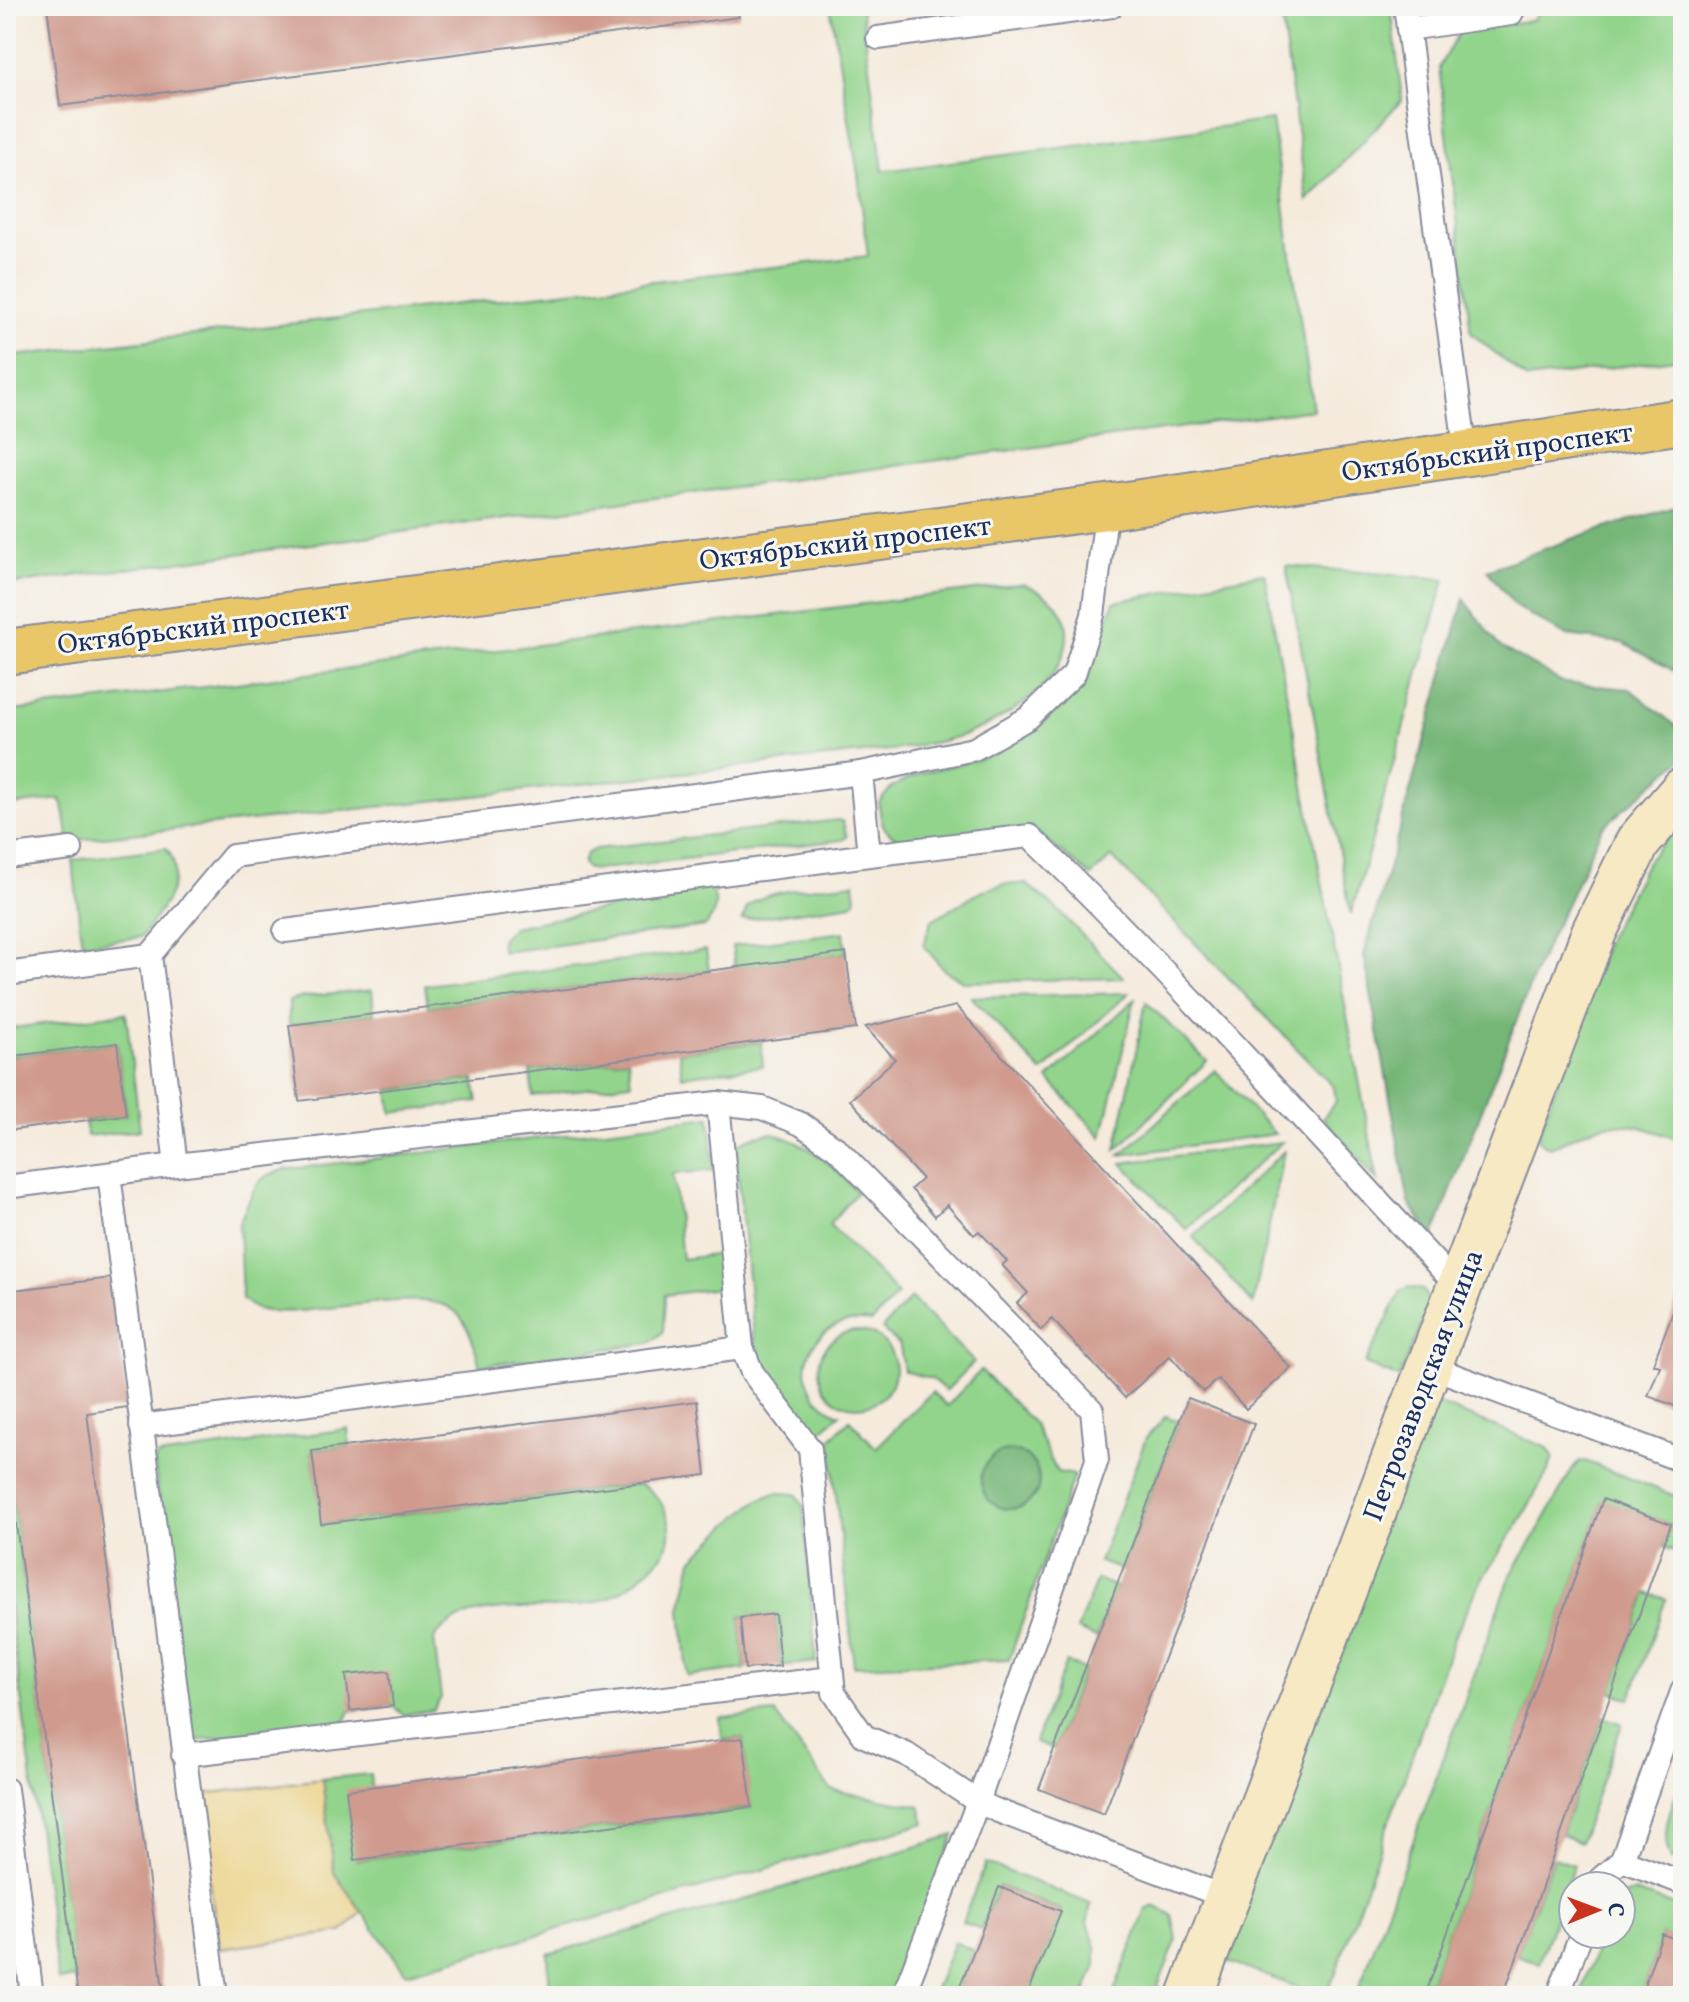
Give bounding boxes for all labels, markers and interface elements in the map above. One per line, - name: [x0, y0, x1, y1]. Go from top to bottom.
- street label: Октябрьский проспект: [1339, 414, 1636, 493]
- street label: Октябрьский проспект: [697, 507, 994, 582]
- street label: Октябрьский проспект: [55, 591, 352, 666]
- street label: Петрозаводская улица: [1354, 1244, 1494, 1528]
- north arrow: [1557, 1870, 1637, 1950]
- text: С: [1599, 1902, 1630, 1917]

